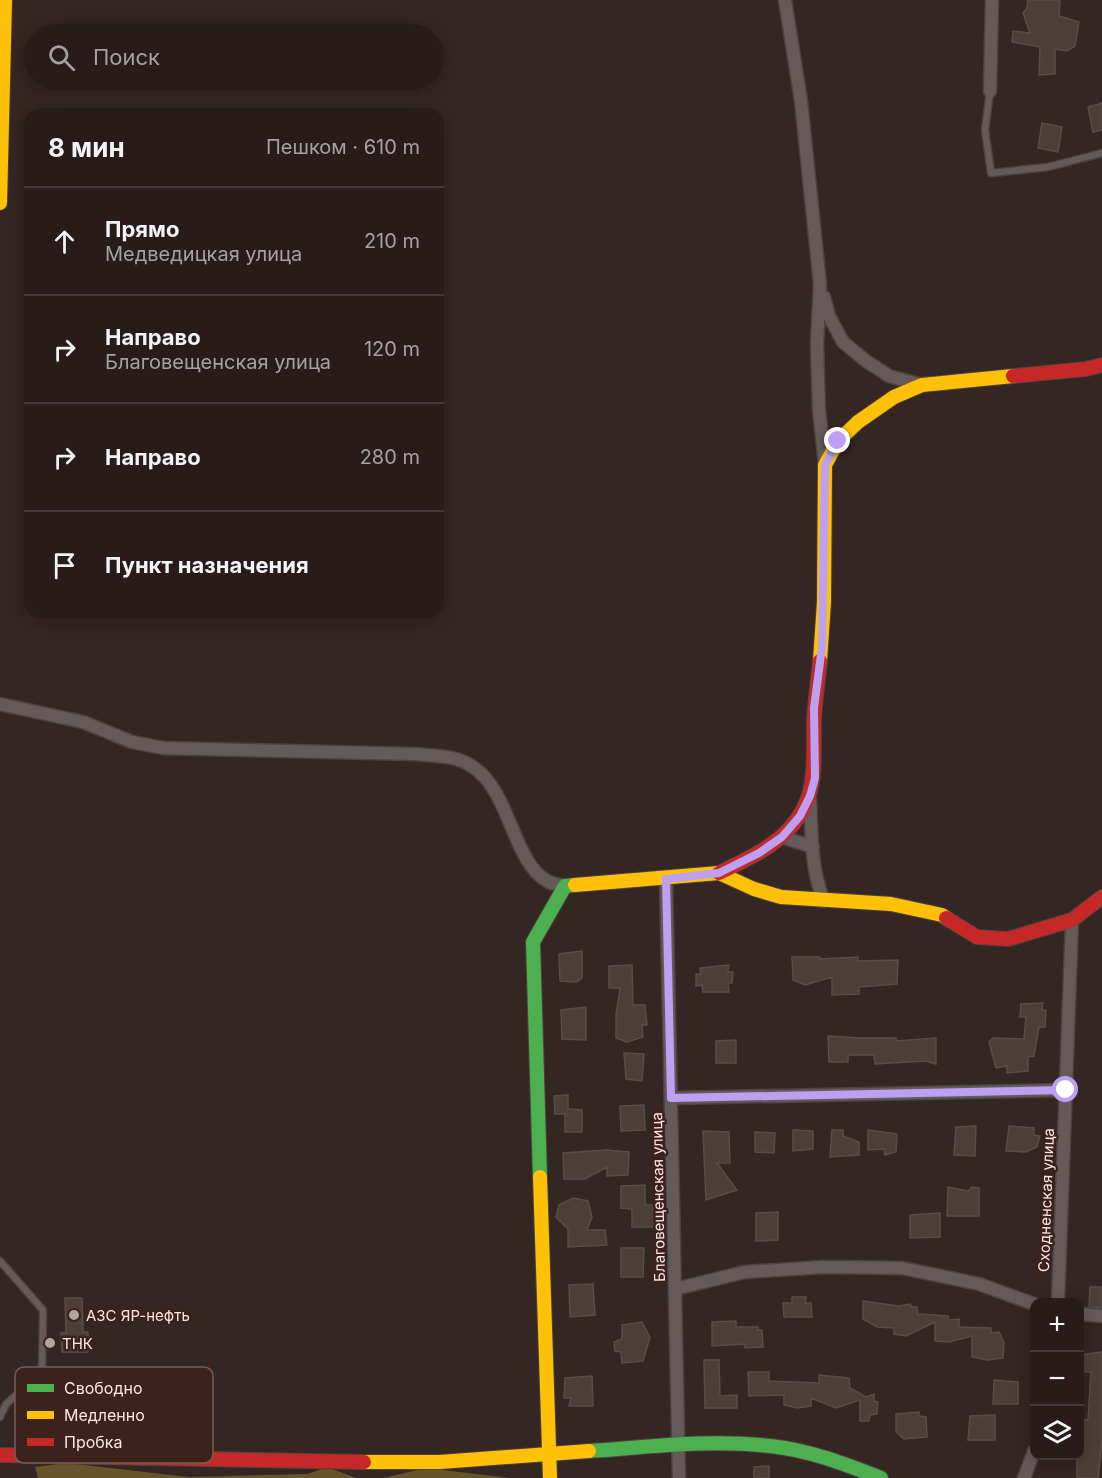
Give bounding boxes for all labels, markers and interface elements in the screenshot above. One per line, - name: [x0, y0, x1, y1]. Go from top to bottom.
- search box: [24, 24, 444, 90]
- icon: search: [45, 41, 78, 74]
- text: Поиск: [93, 44, 160, 70]
- text: 8 мин: [48, 132, 125, 163]
- text: Пешком · 610 m: [266, 135, 420, 159]
- text: Прямо: [105, 216, 179, 242]
- icon: ahead: [48, 225, 81, 258]
- text: 210 m: [364, 229, 420, 253]
- text: Медведицкая улица: [105, 242, 302, 266]
- text: Направо: [105, 324, 201, 350]
- icon: right: [48, 333, 81, 366]
- text: 120 m: [364, 337, 420, 361]
- text: Благовещенская улица: [105, 350, 331, 374]
- route end: [824, 427, 850, 453]
- icon: right: [48, 441, 81, 474]
- text: Направо: [105, 444, 201, 470]
- text: 280 m: [360, 445, 420, 469]
- icon: arrive: [48, 549, 81, 582]
- text: Пункт назначения: [105, 552, 309, 578]
- route start: [1052, 1076, 1078, 1102]
- street label: Благовещенская улица: [647, 1112, 669, 1282]
- street label: Сходненская улица: [1034, 1128, 1058, 1272]
- map controls: [1030, 1298, 1084, 1460]
- button: +: [1030, 1298, 1084, 1352]
- place label: АЗС ЯР-нефть: [86, 1306, 190, 1325]
- marker: АЗС ЯР-нефть: [67, 1308, 81, 1322]
- place label: ТНК: [62, 1334, 93, 1353]
- marker: ТНК: [43, 1336, 57, 1350]
- button: −: [1030, 1352, 1084, 1406]
- legend: [15, 1367, 213, 1463]
- text: Свободно: [64, 1378, 143, 1398]
- text: Медленно: [64, 1405, 145, 1425]
- button: layers: [1030, 1406, 1084, 1460]
- text: Пробка: [64, 1432, 122, 1452]

